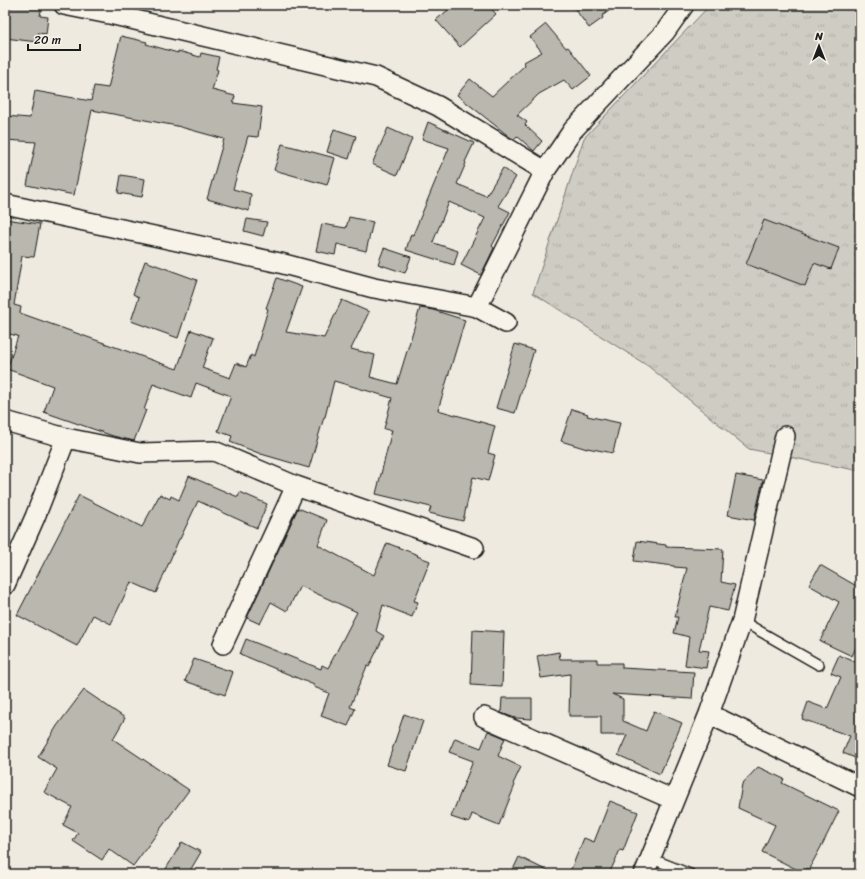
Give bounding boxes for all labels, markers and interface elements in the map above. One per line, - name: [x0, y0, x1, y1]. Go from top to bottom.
- scale bar: [28, 26, 80, 52]
- north arrow: [799, 26, 839, 66]
- text: N: [814, 27, 823, 46]
- text: 20 m: [34, 29, 61, 51]

